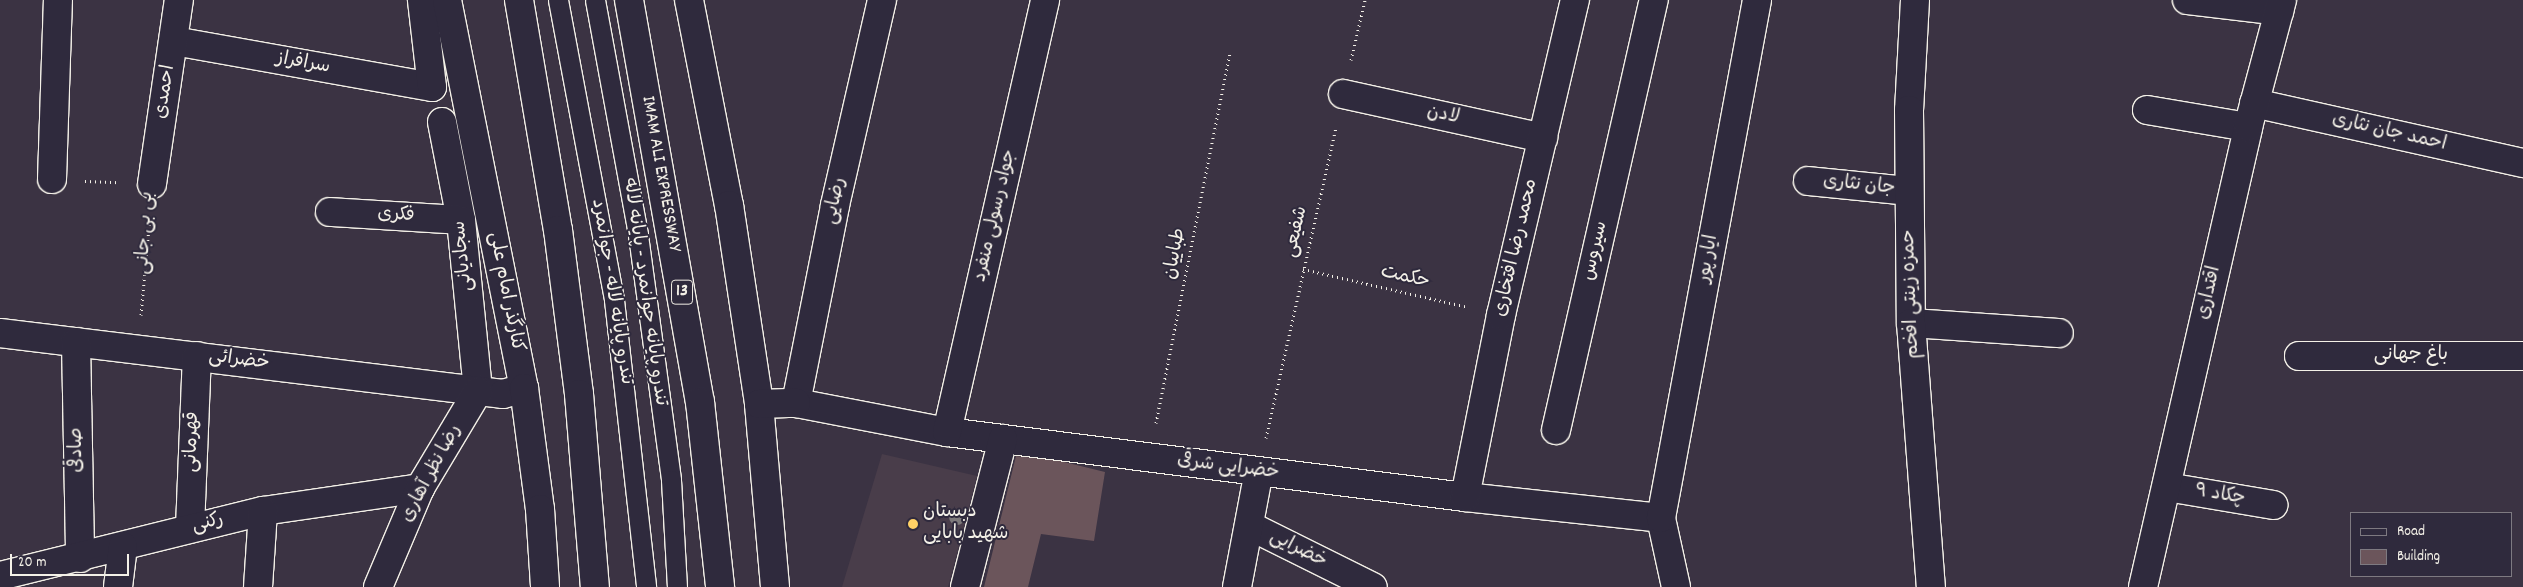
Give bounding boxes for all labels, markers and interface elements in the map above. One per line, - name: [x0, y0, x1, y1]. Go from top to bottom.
- street label: سرافراز: [274, 48, 332, 80]
- street label: احمدی: [150, 63, 182, 121]
- street label: IMAM ALI EXPRESSWAY: [635, 94, 685, 254]
- street label: لادن: [1425, 101, 1461, 131]
- street label: احمد جان نثاری: [2330, 109, 2448, 157]
- street label: جواد رسولی منفرد: [970, 148, 1022, 284]
- street label: جان نثاری: [1822, 171, 1896, 201]
- street label: رضایی: [820, 175, 852, 227]
- street label: تندرو پایانه جوانمرد - پایانه لاله: [617, 177, 671, 407]
- street label: محمد رضا افتخاری: [1490, 177, 1544, 319]
- street label: بی بی جانی: [132, 191, 160, 275]
- street label: تندرو پایانه لاله - جوانمرد: [585, 197, 637, 387]
- street label: فکری: [377, 204, 415, 228]
- street label: شفیعی: [1280, 204, 1314, 260]
- street label: سجادیانی: [449, 219, 479, 293]
- street label: سیروس: [1578, 219, 1614, 283]
- street label: طباییان: [1160, 226, 1192, 282]
- street label: حمزه زینتی افخم: [1898, 229, 1926, 359]
- street label: کنارگذر امام علی: [482, 230, 528, 354]
- street label: ایار پور: [1694, 233, 1724, 285]
- street label: حکمت: [1378, 261, 1432, 295]
- street label: اقتداری: [2193, 264, 2227, 322]
- road number: 13: [671, 276, 693, 308]
- street label: باغ جهانی: [2374, 345, 2448, 367]
- street label: خضرائی: [207, 346, 271, 376]
- street label: قهرمانی: [181, 411, 205, 473]
- street label: رضا نظر آهاری: [397, 421, 467, 527]
- street label: صادقی: [66, 427, 90, 473]
- street label: خضرایی شرقی: [1176, 450, 1280, 486]
- street label: چکاد ۹: [2193, 481, 2247, 511]
- place label: دبستان شهید بابایی: [923, 502, 1009, 546]
- street label: رکنی: [190, 509, 226, 539]
- legend: [2350, 512, 2513, 577]
- marker: دبستان شهید بابایی: [907, 518, 919, 530]
- text: Road: [2397, 521, 2425, 543]
- street label: خضرایی: [1266, 526, 1330, 574]
- scale bar: [12, 544, 131, 576]
- text: Building: [2397, 546, 2440, 568]
- text: 20 m: [18, 552, 46, 574]

